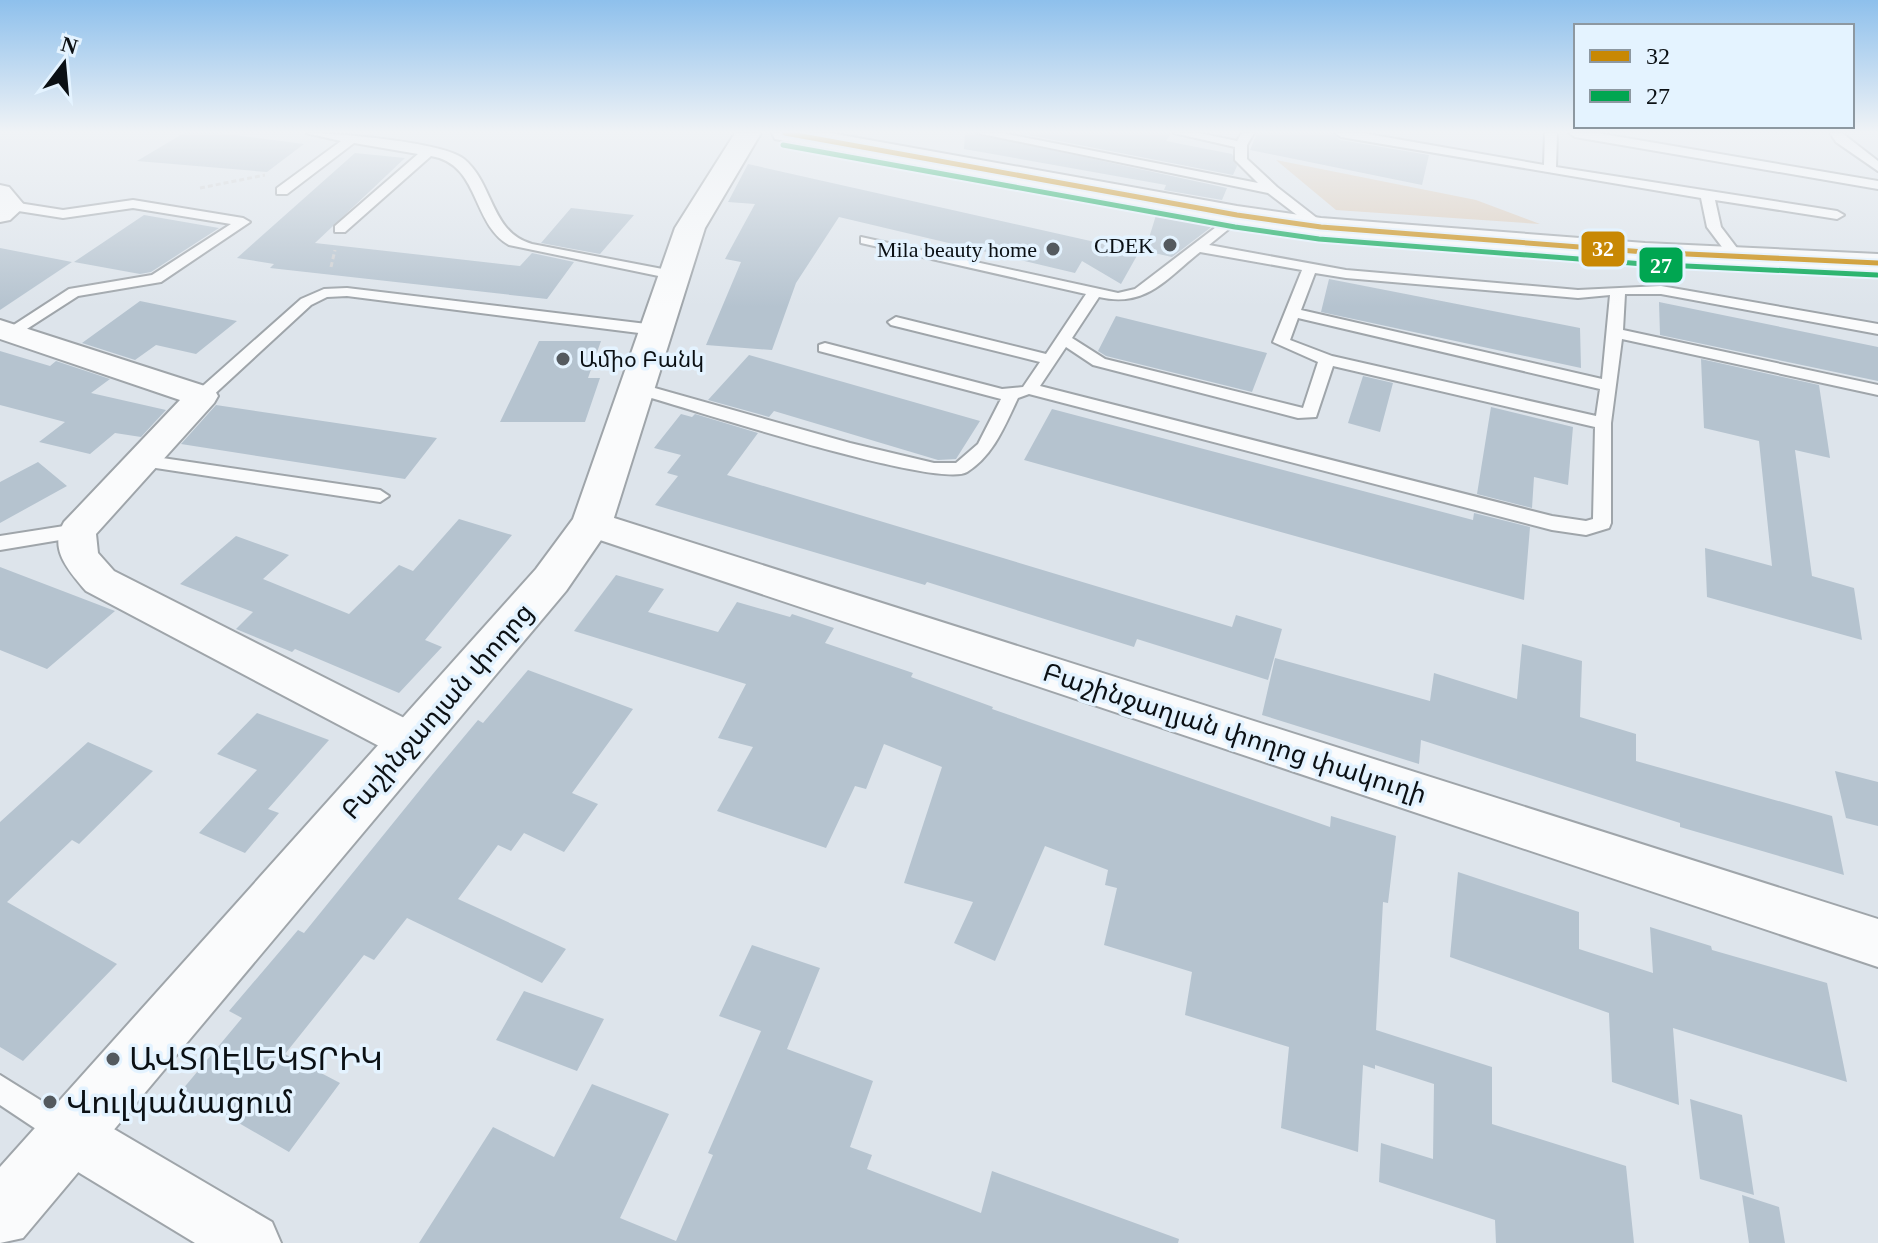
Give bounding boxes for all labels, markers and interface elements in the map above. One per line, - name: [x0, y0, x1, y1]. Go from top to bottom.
- north arrow: [24, 24, 104, 104]
- legend: [1574, 24, 1854, 128]
- text: N: [58, 31, 81, 59]
- text: 32: [1646, 43, 1670, 69]
- text: 27: [1646, 83, 1670, 109]
- line badge: 32: [1580, 230, 1626, 268]
- place label: CDEK: [1094, 233, 1154, 258]
- marker: CDEK: [1161, 236, 1179, 254]
- text: 32: [1592, 236, 1614, 261]
- place label: Mila beauty home: [877, 237, 1037, 262]
- marker: Mila beauty home: [1044, 240, 1062, 258]
- line badge: 27: [1638, 246, 1684, 284]
- text: 27: [1650, 253, 1672, 278]
- place label: Ամիօ Բանկ: [579, 347, 704, 372]
- marker: Ամիօ Բանկ: [554, 350, 572, 368]
- street label: Բաշինջաղյան փողոց: [336, 598, 539, 825]
- street label: Բաշինջաղյան փողոց փակուղի: [1039, 658, 1430, 809]
- place label: ԱՎՏՈԷԼԵԿՏՐԻԿ: [129, 1041, 383, 1077]
- marker: ԱՎՏՈԷԼԵԿՏՐԻԿ: [104, 1050, 122, 1068]
- place label: Վուլկանացում: [66, 1084, 293, 1121]
- marker: Վուլկանացում: [41, 1093, 59, 1111]

